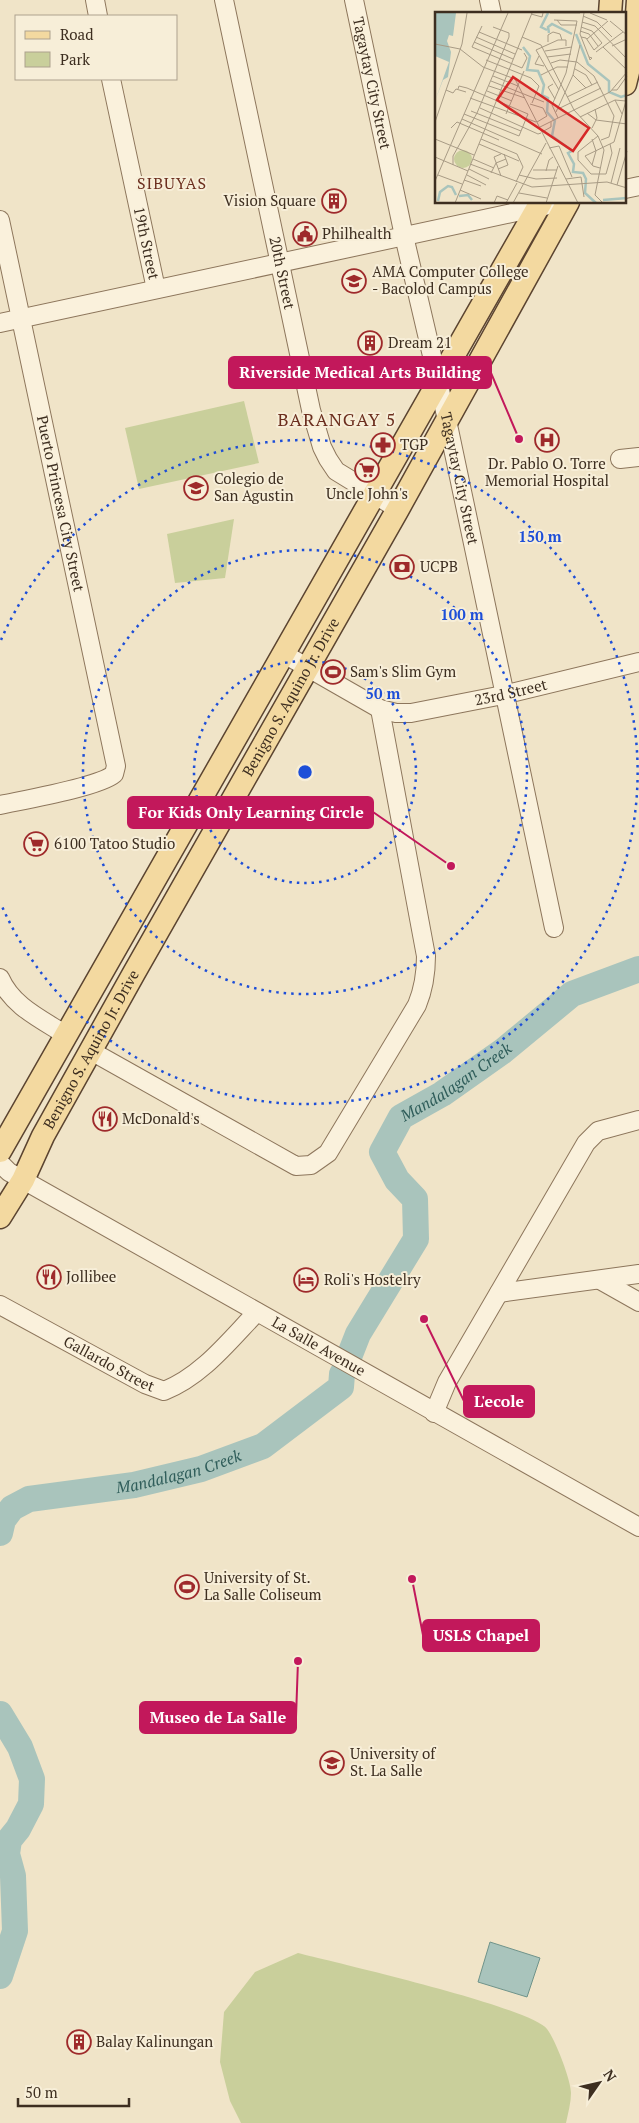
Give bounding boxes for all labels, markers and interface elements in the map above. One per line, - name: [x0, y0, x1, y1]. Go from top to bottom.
- inset map: [435, 12, 626, 204]
- legend: [15, 15, 178, 80]
- street label: Tagaytay City Street: [349, 15, 396, 151]
- text: Road: [60, 24, 93, 44]
- text: Park: [60, 49, 90, 69]
- district label: SIBUYAS: [137, 172, 207, 194]
- building icon: Vision Square: [321, 188, 347, 214]
- place label: Vision Square: [224, 190, 316, 210]
- street label: 19th Street: [130, 205, 165, 282]
- public building icon: Philhealth: [292, 221, 318, 247]
- place label: Philhealth: [322, 223, 392, 243]
- street label: 20th Street: [265, 234, 300, 311]
- place label: AMA Computer College - Bacolod Campus: [372, 261, 529, 298]
- school or university icon: AMA Computer College - Bacolod Campus: [341, 268, 367, 294]
- building icon: Dream 21: [357, 330, 383, 356]
- place label: Dream 21: [388, 332, 452, 352]
- callout: Riverside Medical Arts Building: [229, 357, 491, 388]
- text: Riverside Medical Arts Building: [239, 361, 482, 383]
- district label: BARANGAY 5: [278, 407, 396, 431]
- street label: Tagaytay City Street: [436, 410, 484, 547]
- street label: Puerto Princesa City Street: [33, 414, 90, 594]
- hospital icon: Dr. Pablo O. Torre Memorial Hospital: [534, 427, 560, 453]
- pharmacy icon: TGP: [370, 432, 396, 458]
- place label: TGP: [400, 434, 428, 454]
- place label: Dr. Pablo O. Torre Memorial Hospital: [485, 453, 609, 490]
- supermarket icon: Uncle John's: [354, 457, 380, 483]
- place label: Colegio de San Agustin: [214, 468, 294, 505]
- school or university icon: Colegio de San Agustin: [183, 475, 209, 501]
- place label: Uncle John's: [326, 483, 408, 503]
- text: 150 m: [518, 526, 562, 546]
- bank icon: UCPB: [389, 554, 415, 580]
- place label: UCPB: [420, 556, 458, 576]
- text: 100 m: [440, 604, 484, 624]
- street label: Benigno S. Aquino Jr. Drive: [237, 614, 343, 779]
- sports icon: Sam's Slim Gym: [320, 659, 346, 685]
- place label: Sam's Slim Gym: [350, 661, 456, 681]
- street label: 23rd Street: [473, 674, 549, 709]
- text: 50 m: [366, 683, 401, 703]
- centre of rings: [296, 763, 314, 781]
- callout: For Kids Only Learning Circle: [128, 797, 373, 828]
- text: For Kids Only Learning Circle: [138, 801, 364, 823]
- supermarket icon: 6100 Tatoo Studio: [23, 831, 49, 857]
- place label: 6100 Tatoo Studio: [54, 833, 175, 853]
- street label: Benigno S. Aquino Jr. Drive: [38, 966, 143, 1132]
- water label: Mandalagan Creek: [395, 1037, 516, 1127]
- restaurant icon: McDonald's: [92, 1106, 118, 1132]
- place label: McDonald's: [122, 1108, 200, 1128]
- restaurant icon: Jollibee: [36, 1264, 62, 1290]
- place label: Jollibee: [66, 1266, 116, 1286]
- hotel icon: Roli's Hostelry: [293, 1267, 319, 1293]
- place label: Roli's Hostelry: [324, 1269, 421, 1289]
- street label: La Salle Avenue: [269, 1311, 369, 1380]
- street label: Gallardo Street: [60, 1331, 158, 1396]
- callout: L'ecole: [464, 1386, 534, 1417]
- text: L'ecole: [474, 1390, 524, 1412]
- water label: Mandalagan Creek: [114, 1444, 245, 1498]
- place label: University of St. La Salle Coliseum: [204, 1567, 322, 1604]
- sports icon: University of St. La Salle Coliseum: [174, 1574, 200, 1600]
- callout: USLS Chapel: [423, 1620, 539, 1651]
- text: USLS Chapel: [433, 1624, 529, 1646]
- callout: Museo de La Salle: [140, 1702, 296, 1733]
- text: Museo de La Salle: [150, 1706, 287, 1728]
- place label: University of St. La Salle: [350, 1743, 436, 1780]
- school or university icon: University of St. La Salle: [319, 1750, 345, 1776]
- building icon: Balay Kalinungan: [66, 2029, 92, 2055]
- place label: Balay Kalinungan: [96, 2031, 213, 2051]
- north arrow: [574, 2058, 624, 2108]
- text: N: [599, 2066, 621, 2085]
- scale bar: [18, 2076, 129, 2108]
- text: 50 m: [25, 2082, 58, 2102]

